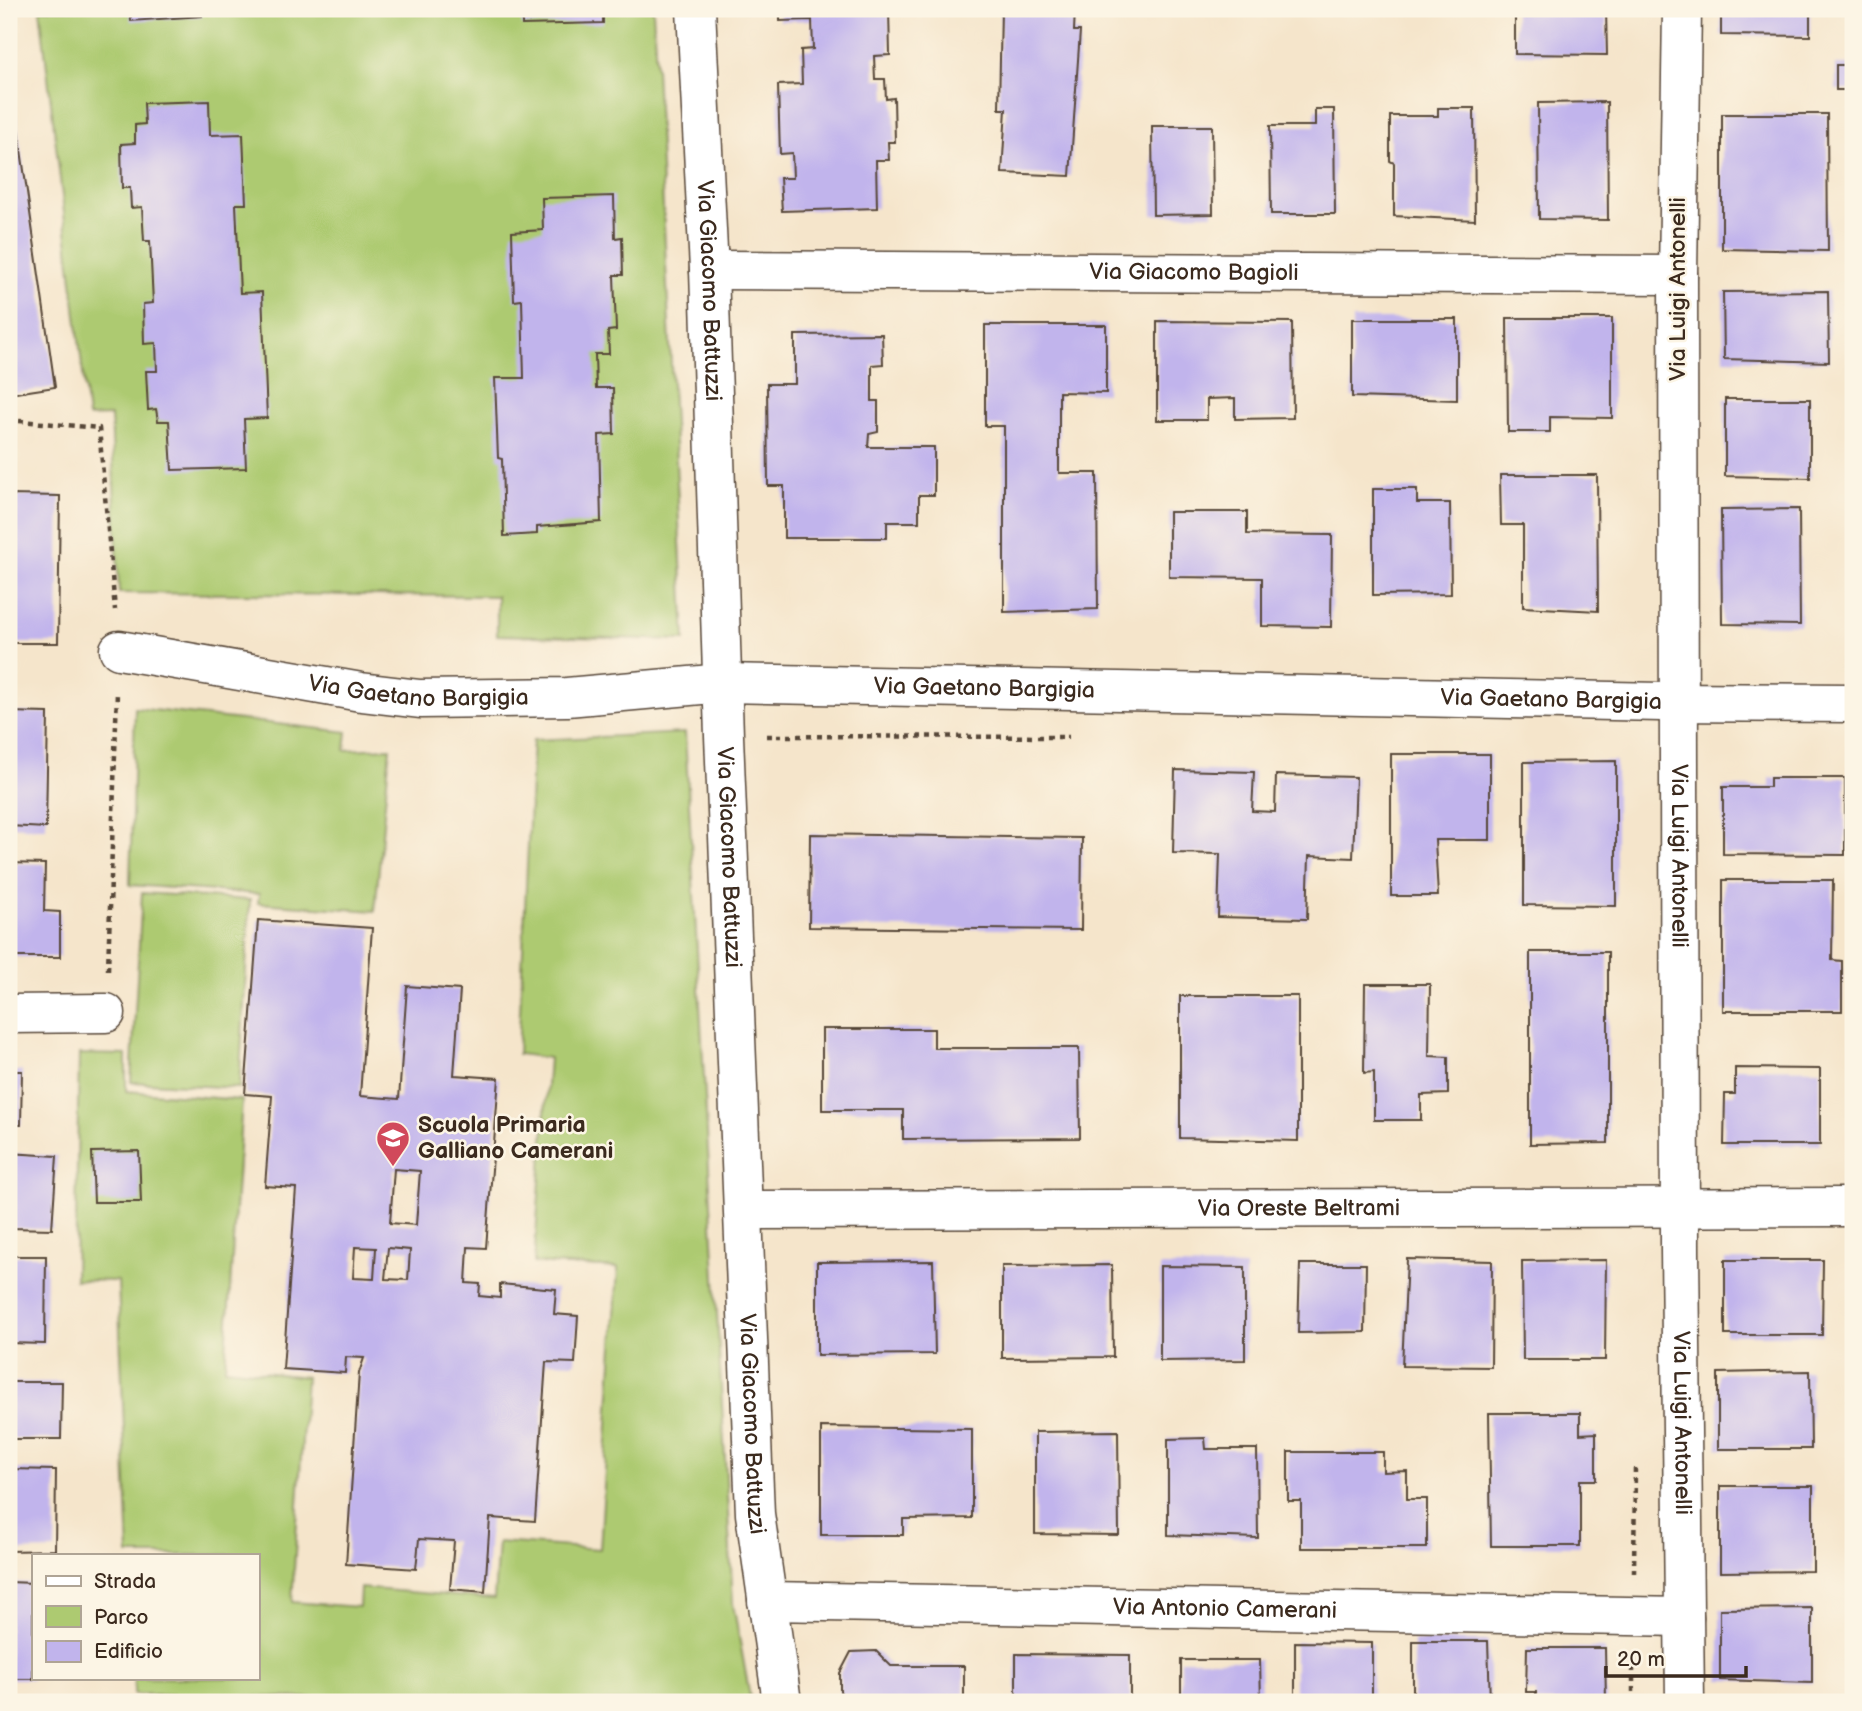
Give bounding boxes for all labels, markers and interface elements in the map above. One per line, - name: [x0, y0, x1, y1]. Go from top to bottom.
- street label: Via Giacomo Battuzzi: [691, 179, 727, 402]
- street label: Via Luigi Antonelli: [1664, 197, 1692, 381]
- street label: Via Giacomo Bagioli: [1089, 258, 1299, 287]
- street label: Via Gaetano Bargigia: [306, 669, 529, 713]
- street label: Via Gaetano Bargigia: [873, 672, 1095, 705]
- street label: Via Gaetano Bargigia: [1440, 684, 1662, 716]
- street label: Via Giacomo Battuzzi: [710, 746, 747, 968]
- street label: Via Luigi Antonelli: [1665, 764, 1693, 948]
- place label: Scuola Primaria Galliano Camerani: [418, 1111, 613, 1165]
- school or university icon: Scuola Primaria Galliano Camerani: [374, 1119, 412, 1168]
- street label: Via Oreste Beltrami: [1198, 1194, 1400, 1223]
- street label: Via Giacomo Battuzzi: [733, 1313, 772, 1536]
- street label: Via Luigi Antonelli: [1667, 1331, 1697, 1515]
- legend: [32, 1554, 259, 1680]
- text: Strada: [94, 1569, 156, 1594]
- street label: Via Antonio Camerani: [1113, 1593, 1337, 1625]
- text: Parco: [94, 1605, 149, 1630]
- scale bar: [1606, 1634, 1746, 1678]
- text: Edificio: [94, 1639, 163, 1664]
- text: 20 m: [1617, 1647, 1665, 1672]

